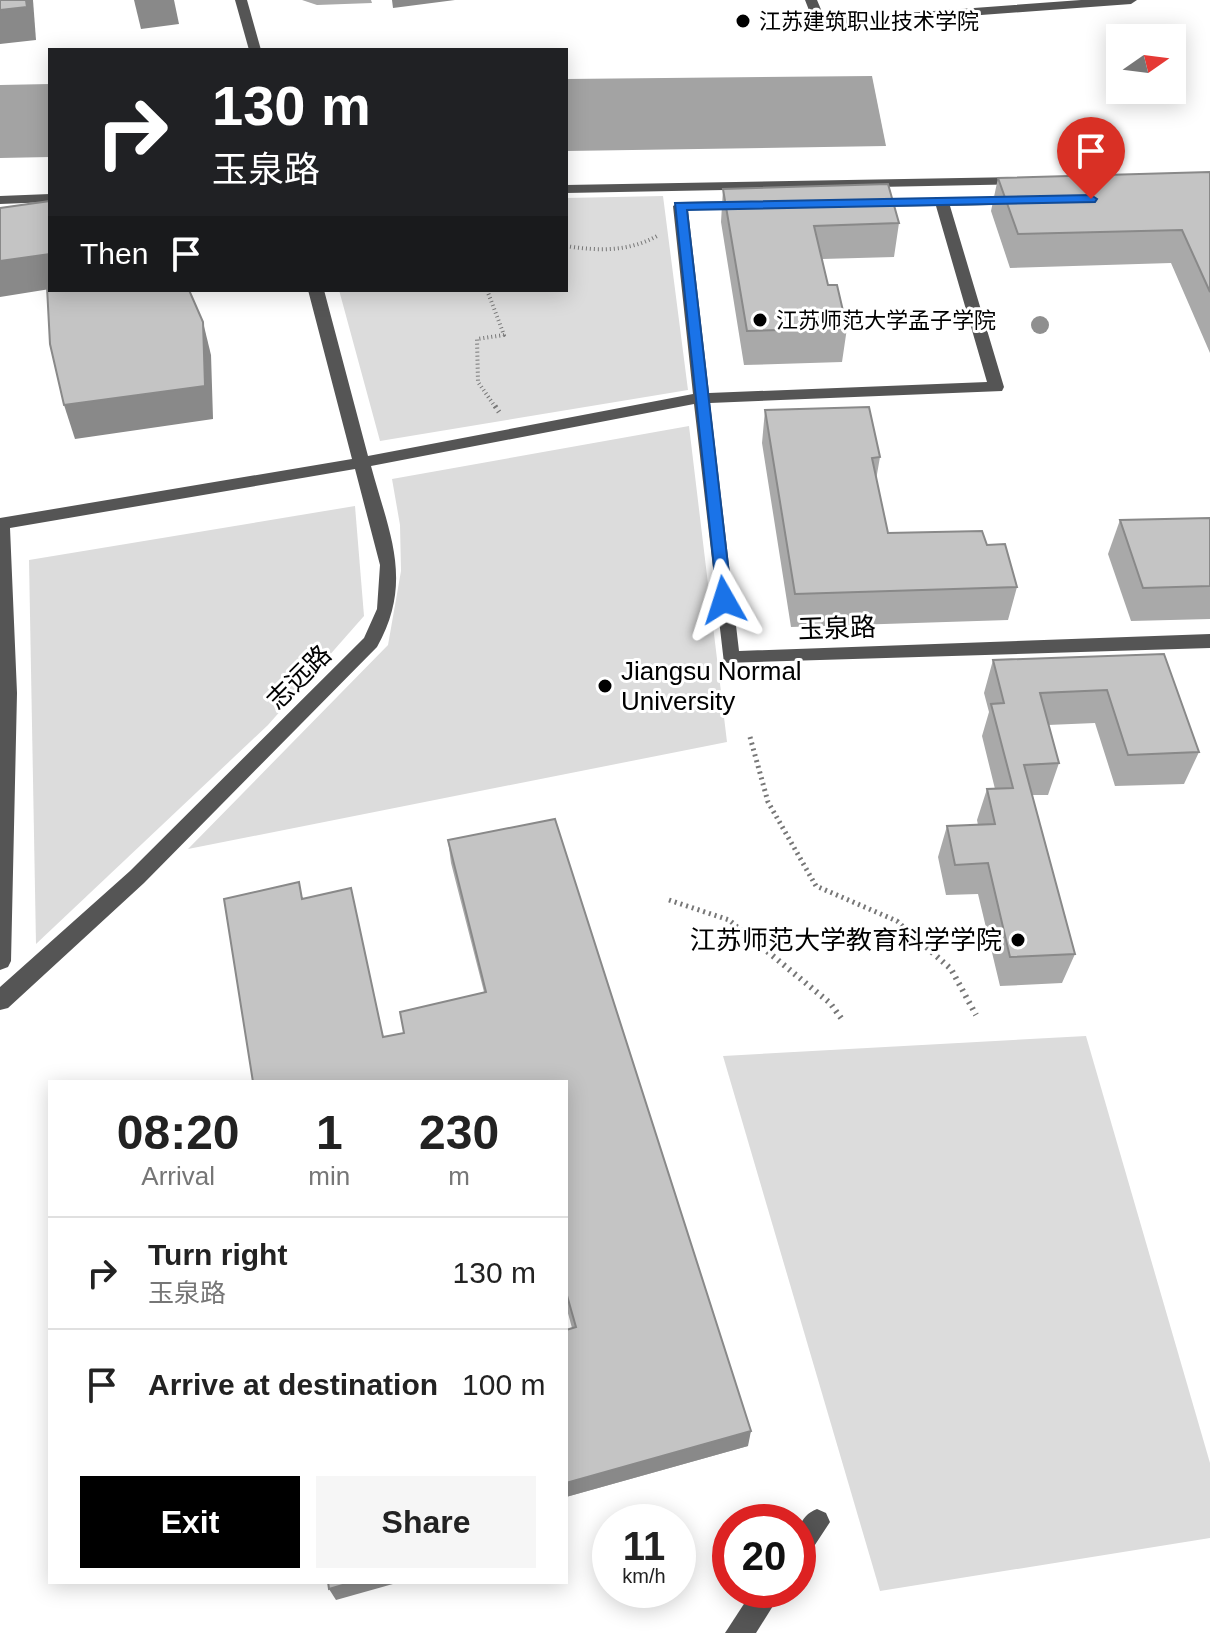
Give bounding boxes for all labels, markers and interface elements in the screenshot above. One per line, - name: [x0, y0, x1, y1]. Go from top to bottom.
- place label: 江苏建筑职业技术学院: [759, 9, 979, 34]
- marker: 江苏建筑职业技术学院: [734, 12, 752, 30]
- north arrow: [1106, 24, 1186, 104]
- map controls: [1106, 24, 1186, 104]
- text: 130 m: [212, 74, 371, 137]
- icon: right: [80, 80, 184, 184]
- pin: [1057, 117, 1125, 199]
- icon: arrive: [1069, 129, 1113, 173]
- text: 玉泉路: [212, 149, 320, 190]
- icon: arrive: [164, 232, 208, 276]
- text: Then: [80, 237, 148, 270]
- place label: 江苏师范大学孟子学院: [776, 308, 996, 333]
- marker: 江苏师范大学孟子学院: [751, 311, 769, 329]
- position arrow: [682, 558, 766, 642]
- street label: 玉泉路: [797, 612, 877, 644]
- street label: 志远路: [261, 639, 337, 715]
- place label: Jiangsu Normal University: [621, 656, 802, 716]
- marker: Jiangsu Normal University: [596, 677, 614, 695]
- place label: 江苏师范大学教育科学学院: [690, 925, 1002, 955]
- marker: 江苏师范大学教育科学学院: [1009, 931, 1027, 949]
- text: 08:20: [117, 1106, 240, 1159]
- text: 1: [316, 1106, 343, 1159]
- text: 230: [419, 1106, 499, 1159]
- text: Arrival: [141, 1161, 215, 1191]
- text: min: [308, 1161, 350, 1191]
- text: m: [448, 1161, 470, 1191]
- text: Turn right: [148, 1238, 287, 1271]
- icon: right: [80, 1251, 124, 1295]
- text: 130 m: [453, 1256, 536, 1289]
- text: 玉泉路: [148, 1278, 226, 1308]
- icon: arrive: [80, 1363, 124, 1407]
- text: Arrive at destination: [148, 1368, 438, 1401]
- text: 100 m: [462, 1368, 545, 1401]
- button: Exit: [80, 1476, 300, 1568]
- button: Share: [316, 1476, 536, 1568]
- speed limit sign: 20: [712, 1504, 816, 1608]
- text: 11: [623, 1524, 665, 1568]
- text: km/h: [622, 1565, 666, 1587]

